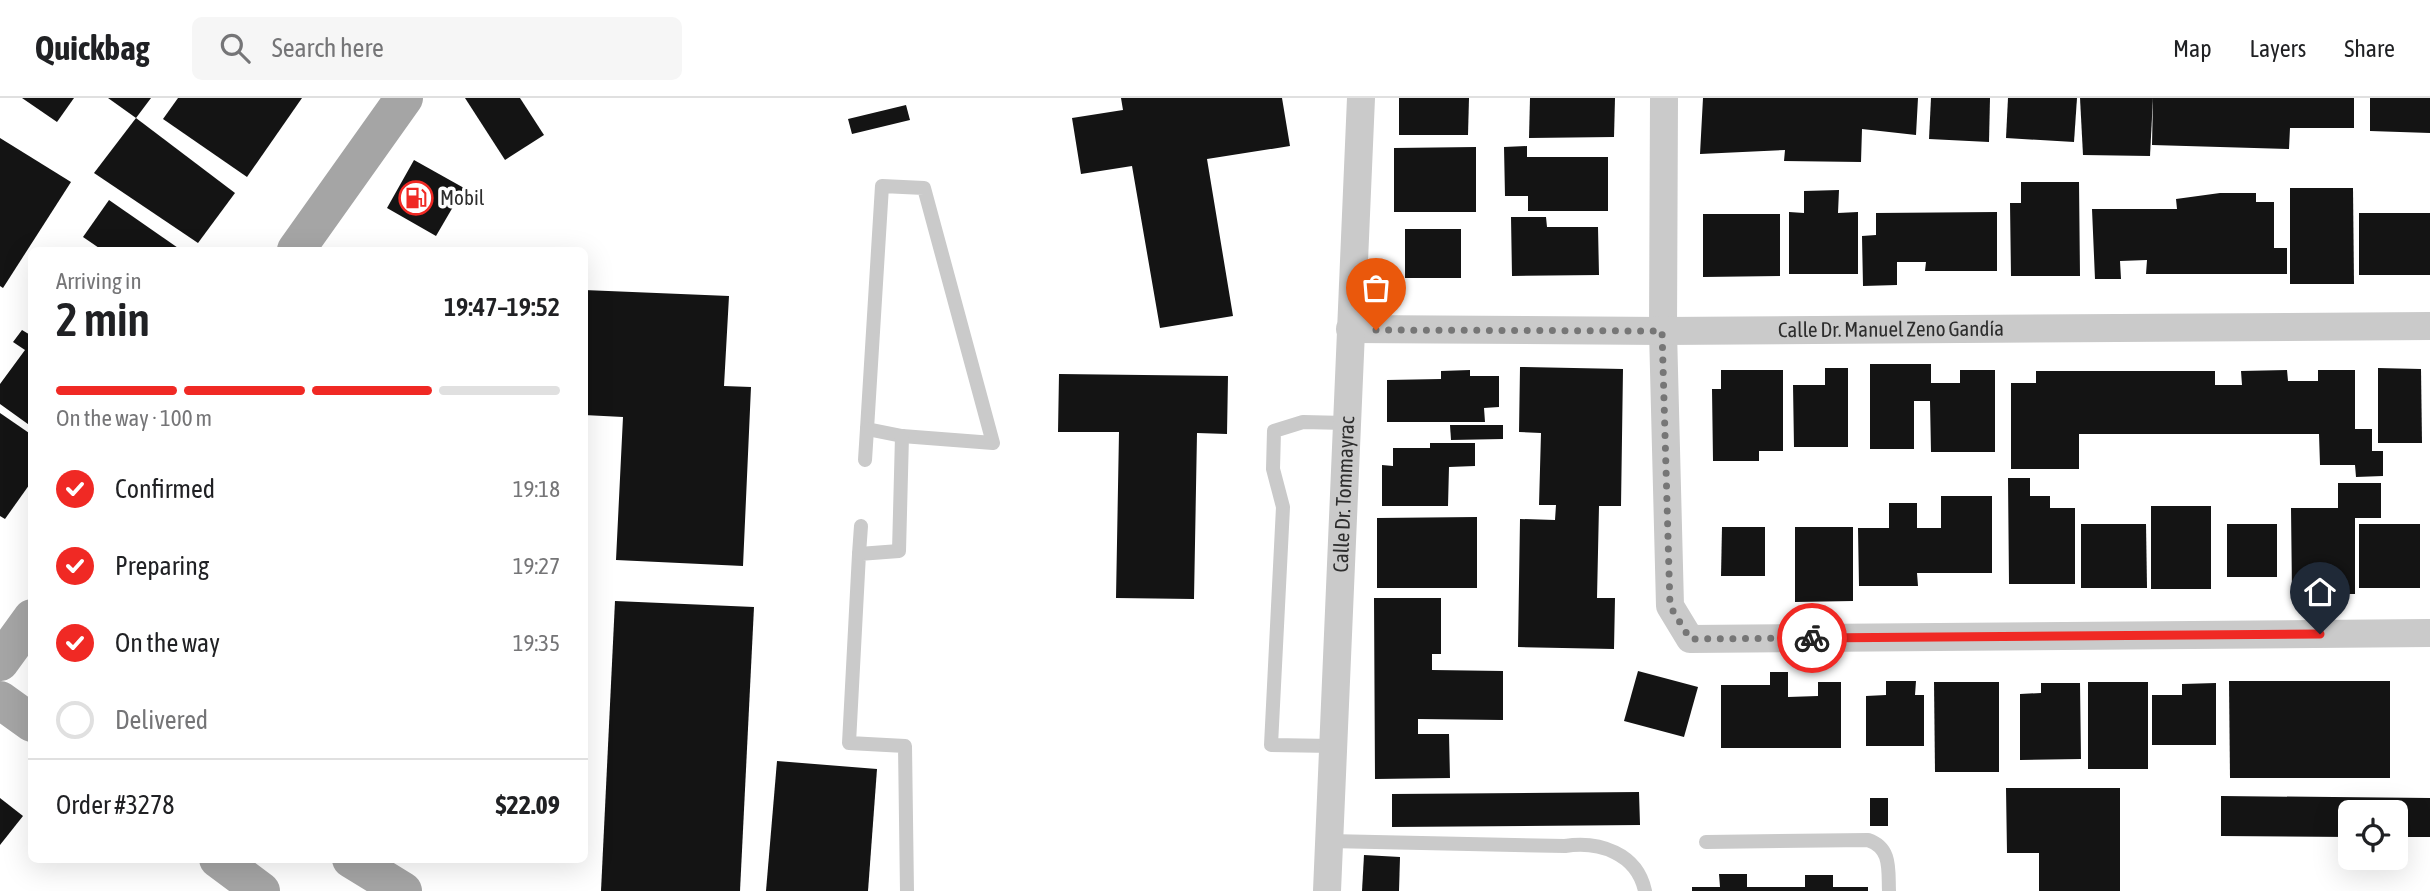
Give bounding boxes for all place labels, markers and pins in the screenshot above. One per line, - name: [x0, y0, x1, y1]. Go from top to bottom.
- fuel station icon: Mobil: [397, 179, 435, 217]
- place label: Mobil: [440, 185, 485, 209]
- pin: [1346, 258, 1406, 330]
- pin: [2290, 562, 2350, 634]

